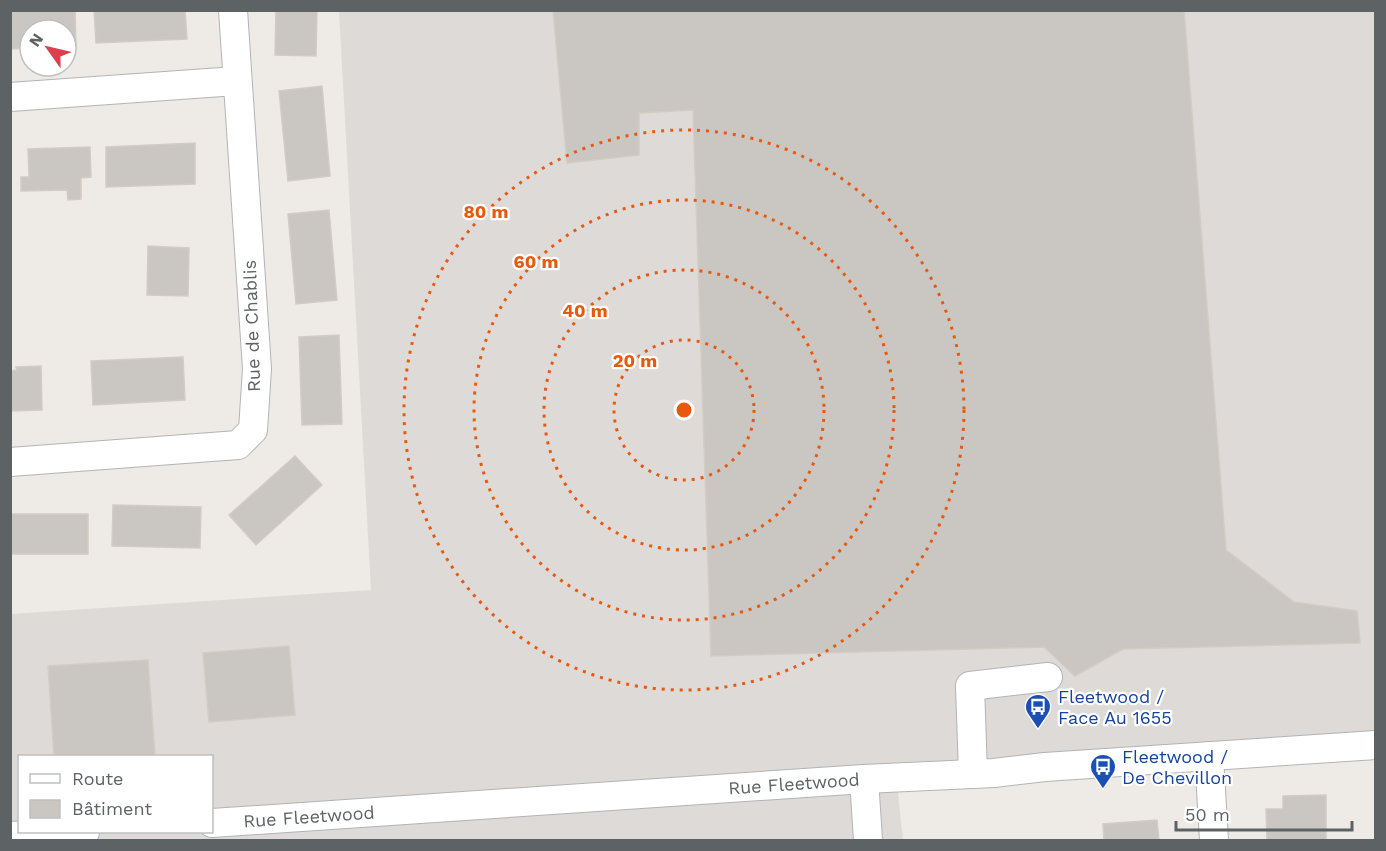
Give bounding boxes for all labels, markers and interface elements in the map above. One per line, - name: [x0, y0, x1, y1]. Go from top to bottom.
- north arrow: [18, 18, 78, 78]
- text: N: [25, 30, 47, 50]
- text: 80 m: [464, 201, 508, 222]
- text: 60 m: [514, 251, 558, 272]
- street label: Rue de Chablis: [239, 260, 264, 392]
- text: 40 m: [562, 300, 608, 321]
- text: 20 m: [613, 350, 657, 371]
- centre of rings: [674, 400, 694, 420]
- place label: Fleetwood / Face Au 1655: [1058, 686, 1172, 728]
- bus stop icon: Fleetwood / Face Au 1655: [1023, 692, 1053, 730]
- place label: Fleetwood / De Chevillon: [1122, 746, 1232, 788]
- bus stop icon: Fleetwood / De Chevillon: [1088, 752, 1118, 790]
- legend: [18, 755, 213, 833]
- text: Route: [72, 768, 124, 789]
- street label: Rue Fleetwood: [728, 768, 860, 799]
- scale bar: [1176, 794, 1352, 832]
- text: Bâtiment: [72, 798, 152, 819]
- street label: Rue Fleetwood: [243, 801, 375, 832]
- text: 50 m: [1185, 804, 1230, 825]

